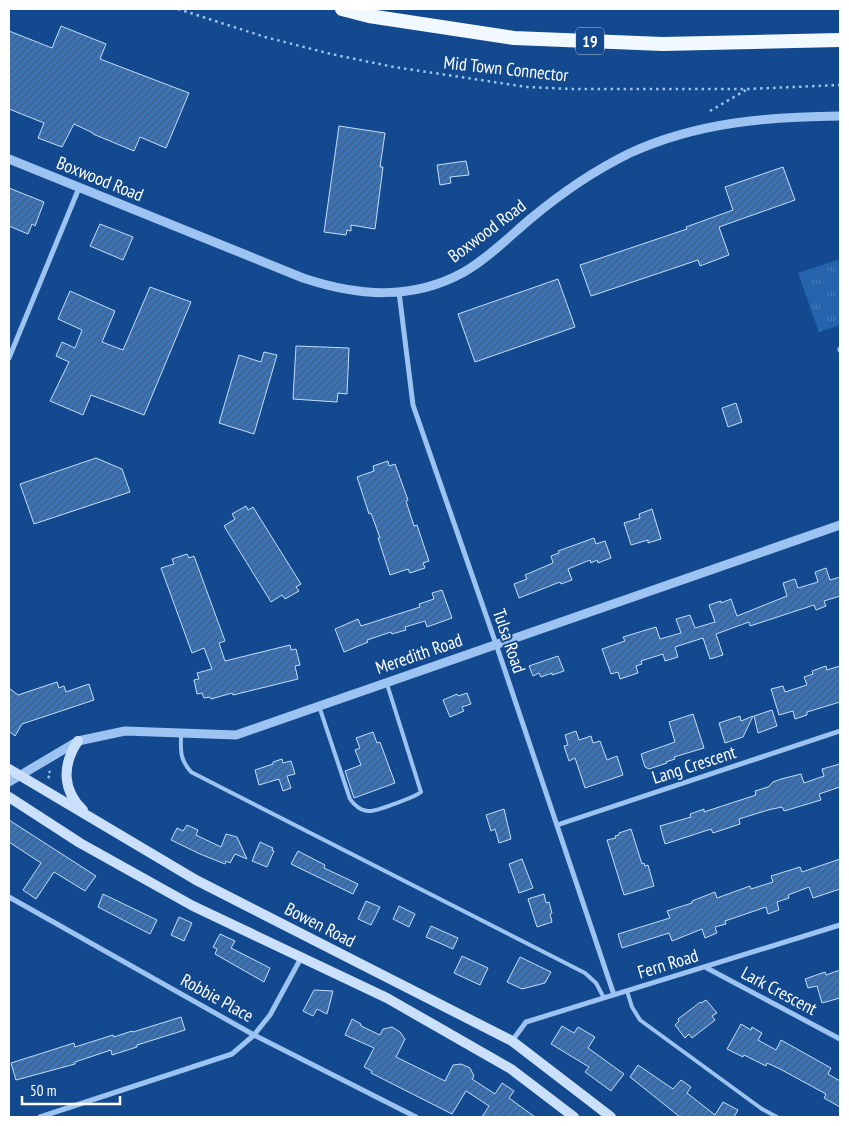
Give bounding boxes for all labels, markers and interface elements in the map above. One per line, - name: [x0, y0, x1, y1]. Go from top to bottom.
- road number: 19: [576, 27, 604, 54]
- street label: Mid Town Connector: [443, 51, 570, 86]
- street label: Boxwood Road: [53, 151, 147, 206]
- street label: Boxwood Road: [443, 194, 530, 267]
- street label: Tulsa Road: [488, 606, 531, 676]
- street label: Meredith Road: [372, 628, 465, 679]
- street label: Lang Crescent: [649, 740, 739, 789]
- street label: Bowen Road: [281, 897, 359, 952]
- street label: Fern Road: [635, 943, 701, 984]
- street label: Lark Crescent: [737, 961, 821, 1020]
- street label: Robbie Place: [177, 968, 258, 1027]
- scale bar: [22, 1074, 120, 1106]
- text: 50 m: [30, 1081, 56, 1100]

